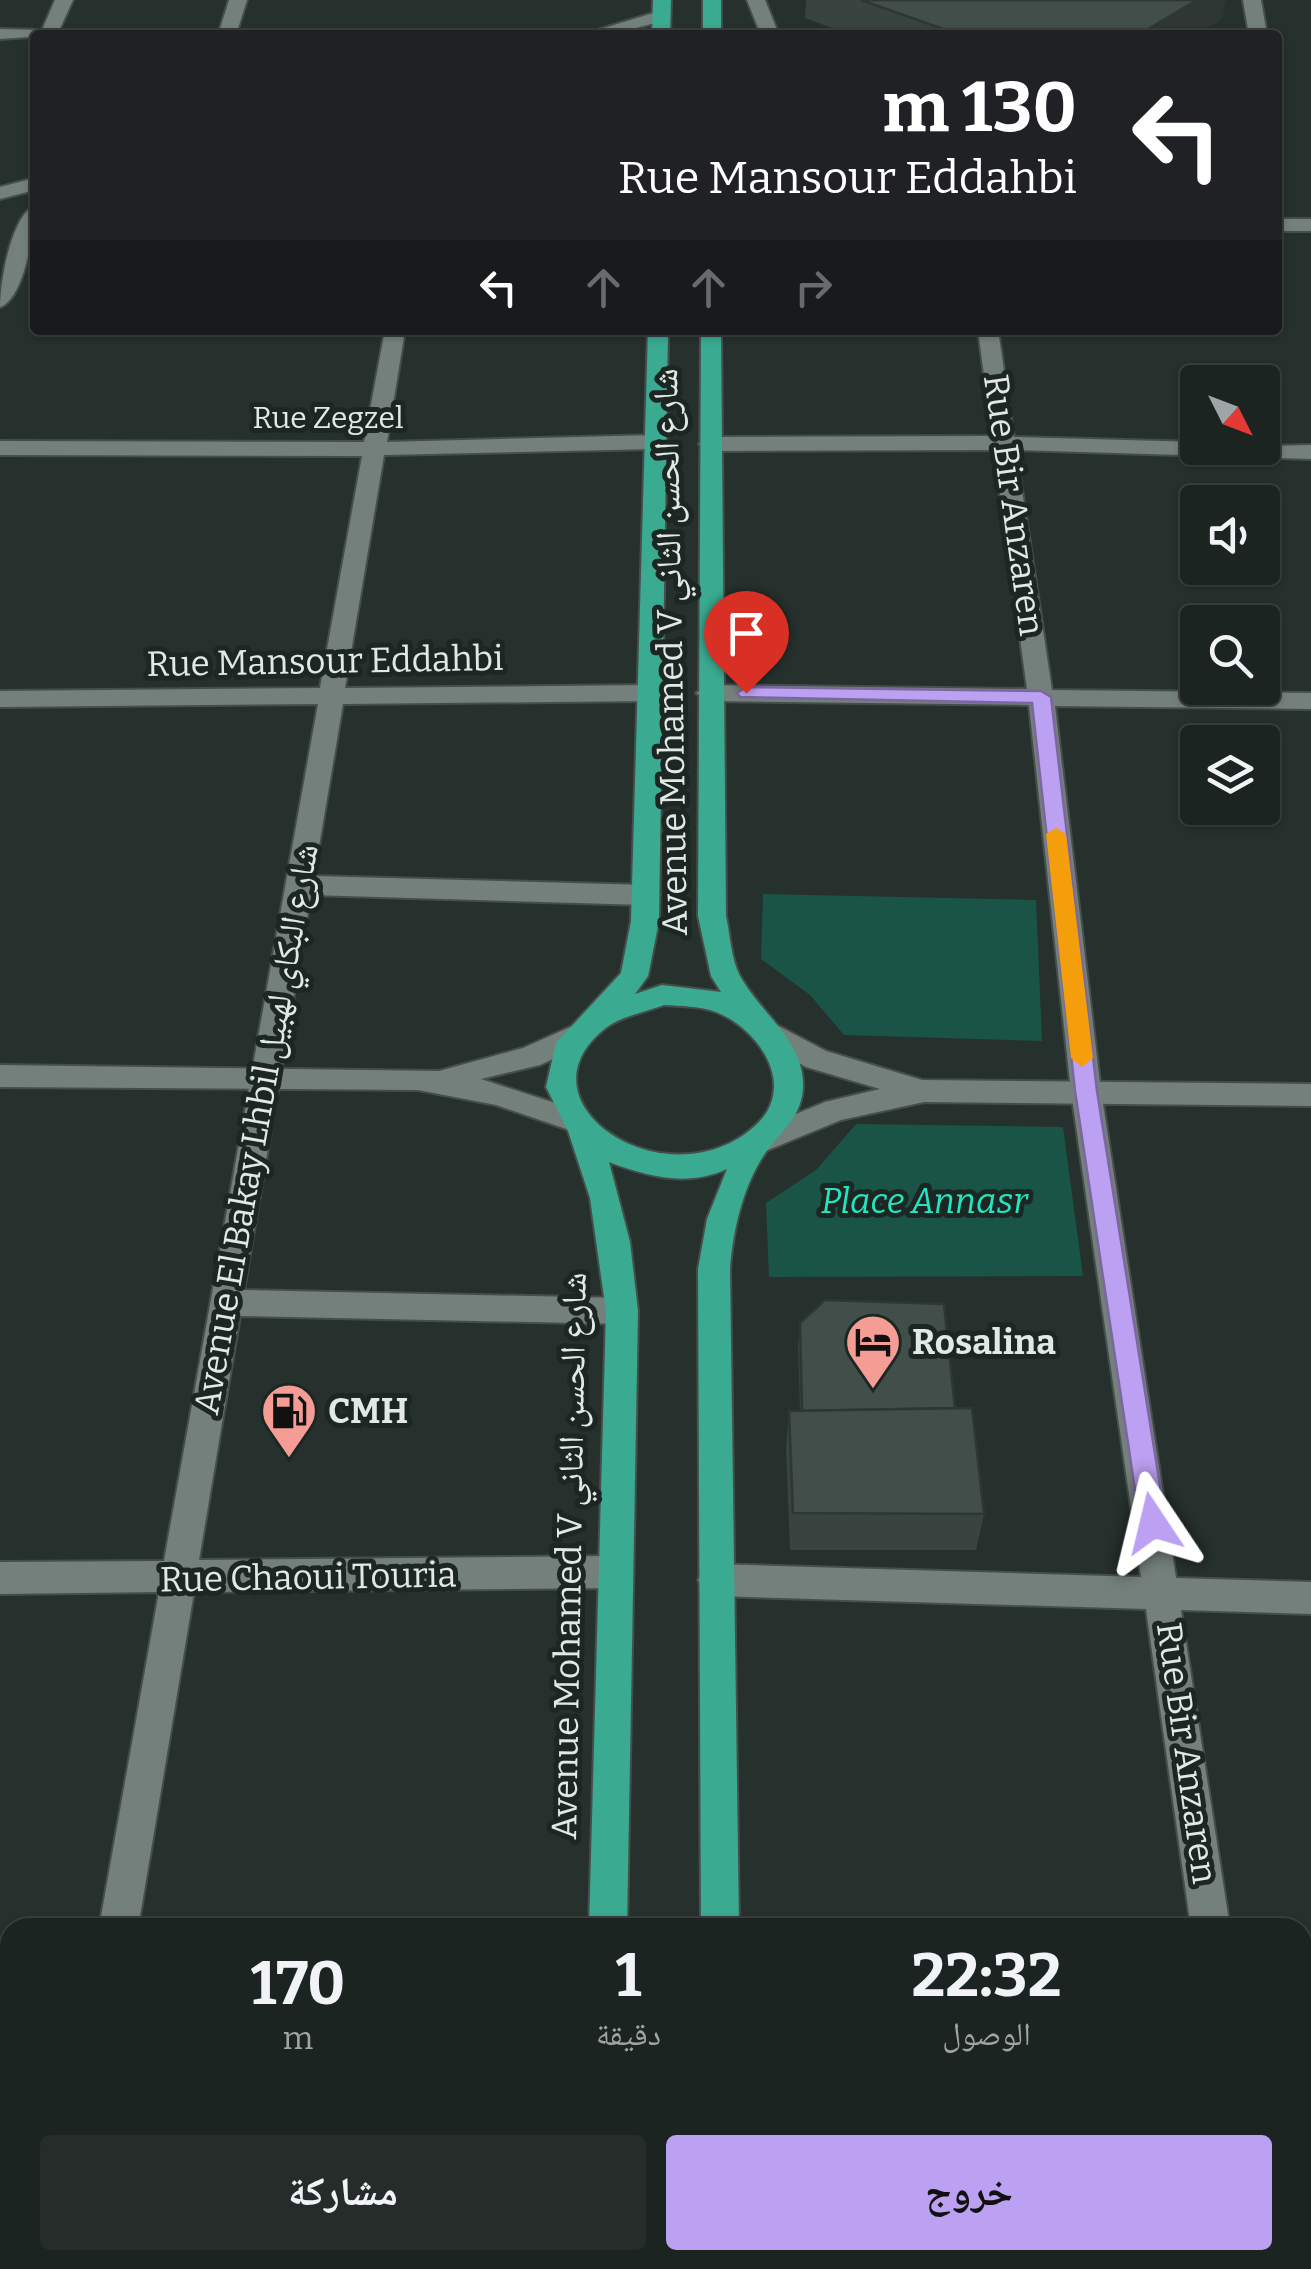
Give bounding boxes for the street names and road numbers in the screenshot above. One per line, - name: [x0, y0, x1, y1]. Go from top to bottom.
- street label: Avenue Mohamed V شارع الحسن الثاني: [644, 368, 703, 936]
- street label: Rue Bir Anzaren: [975, 372, 1053, 638]
- street label: Rue Zegzel: [252, 400, 404, 436]
- street label: Rue Mansour Eddahbi: [146, 637, 504, 685]
- street label: Avenue El Bakay Lhbil شارع البكاي لهبيل: [185, 841, 334, 1419]
- street label: Avenue Mohamed V شارع الحسن الثاني: [543, 1272, 602, 1840]
- street label: Rue Chaoui Touria: [159, 1553, 457, 1601]
- street label: Rue Bir Anzaren: [1148, 1620, 1226, 1886]

